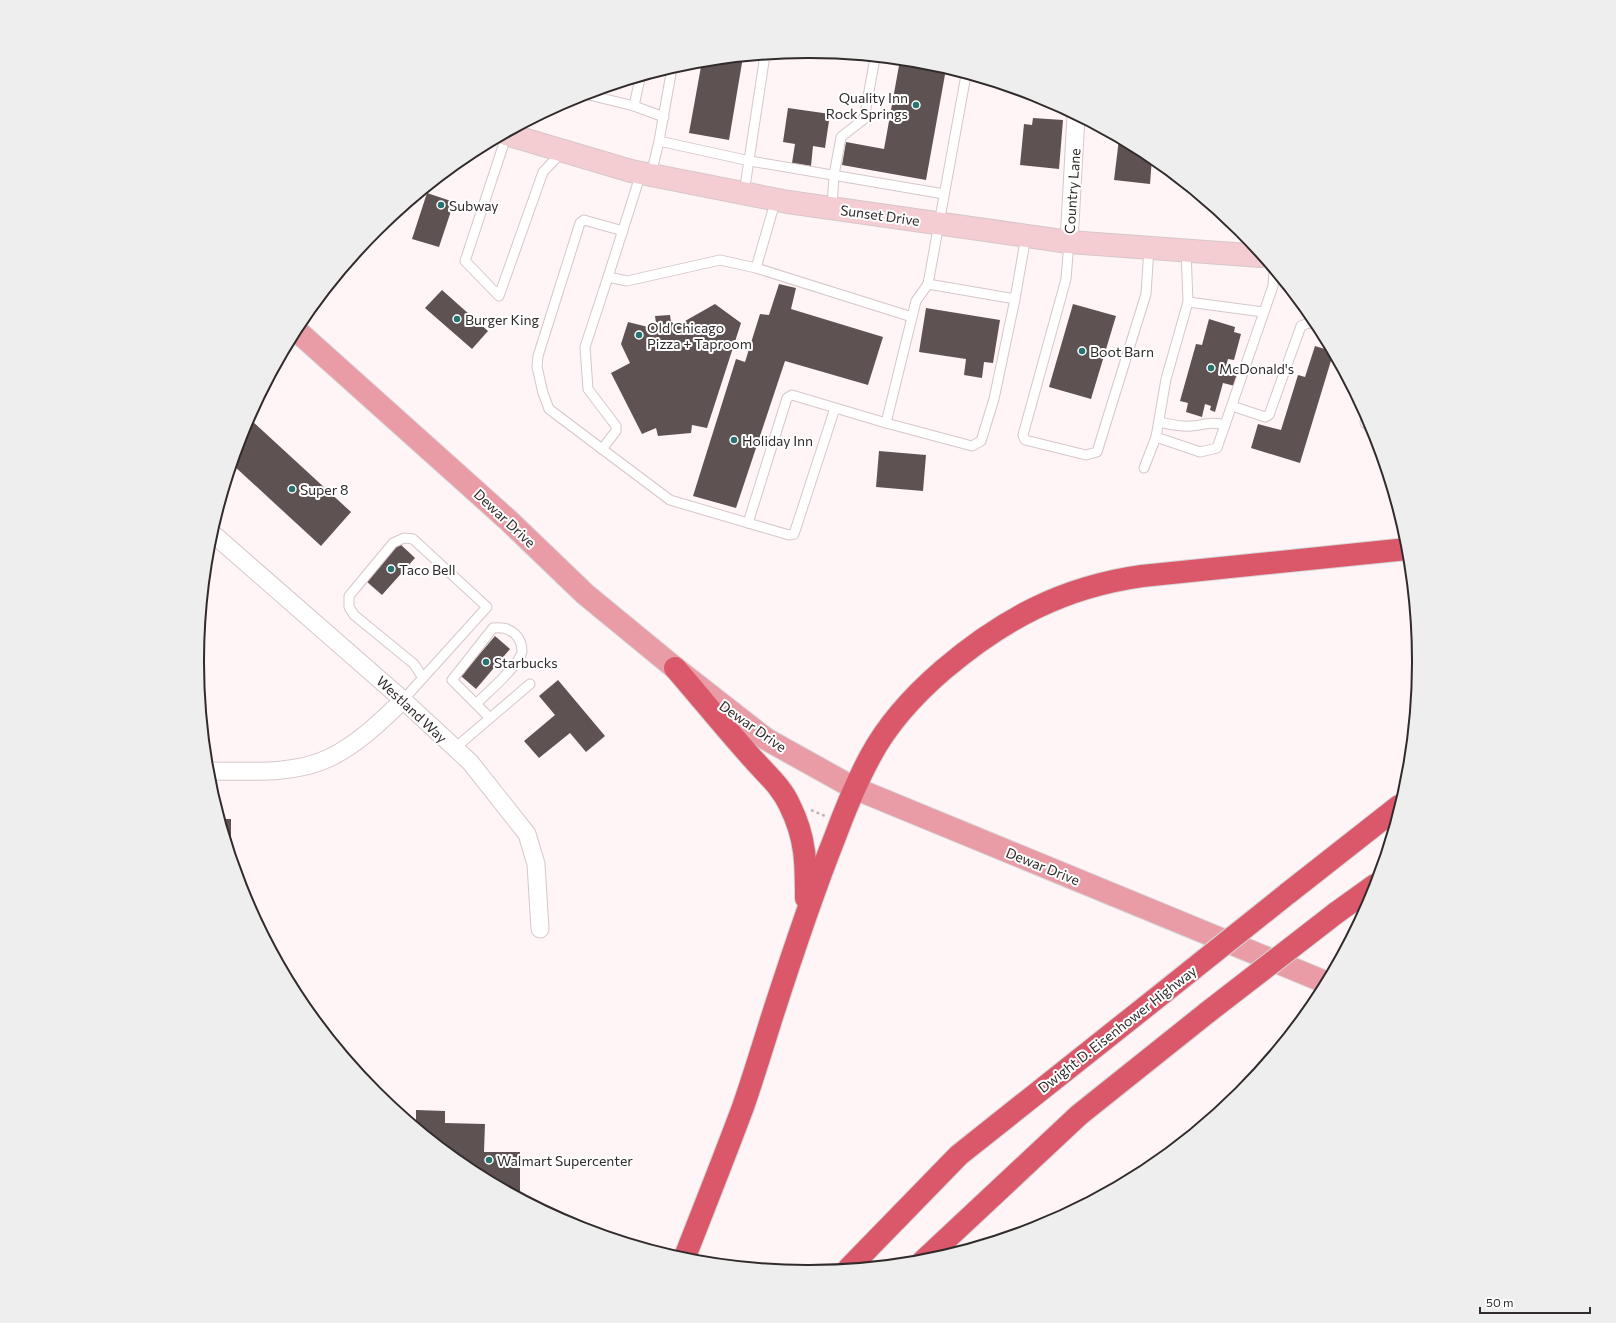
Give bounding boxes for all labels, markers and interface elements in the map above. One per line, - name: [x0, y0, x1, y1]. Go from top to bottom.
- place label: Quality Inn Rock Springs: [826, 89, 908, 122]
- marker: Quality Inn Rock Springs: [911, 100, 921, 110]
- street label: Country Lane: [1061, 148, 1083, 234]
- place label: Subway: [449, 197, 499, 214]
- marker: Subway: [436, 200, 446, 210]
- street label: Sunset Drive: [839, 201, 921, 229]
- place label: Burger King: [465, 311, 540, 328]
- marker: Burger King: [452, 314, 462, 324]
- place label: Old Chicago Pizza + Taproom: [647, 319, 752, 352]
- marker: Old Chicago Pizza + Taproom: [634, 330, 644, 340]
- place label: Boot Barn: [1090, 343, 1154, 360]
- marker: Boot Barn: [1077, 346, 1087, 356]
- place label: McDonald's: [1219, 360, 1294, 377]
- marker: McDonald's: [1206, 363, 1216, 373]
- place label: Holiday Inn: [742, 432, 813, 449]
- marker: Holiday Inn: [729, 435, 739, 445]
- place label: Super 8: [300, 481, 348, 498]
- marker: Super 8: [287, 484, 297, 494]
- street label: Dewar Drive: [471, 485, 539, 551]
- place label: Taco Bell: [399, 561, 456, 578]
- marker: Taco Bell: [386, 564, 396, 574]
- place label: Starbucks: [494, 654, 558, 671]
- marker: Starbucks: [481, 657, 491, 667]
- street label: Westland Way: [373, 672, 451, 746]
- street label: Dewar Drive: [716, 697, 790, 755]
- street label: Dewar Drive: [1004, 844, 1082, 888]
- street label: Dwight D. Eisenhower Highway: [1034, 962, 1200, 1096]
- place label: Walmart Supercenter: [497, 1152, 633, 1169]
- marker: Walmart Supercenter: [484, 1155, 494, 1165]
- scale bar: [1480, 1289, 1590, 1315]
- text: 50 m: [1486, 1295, 1514, 1309]

